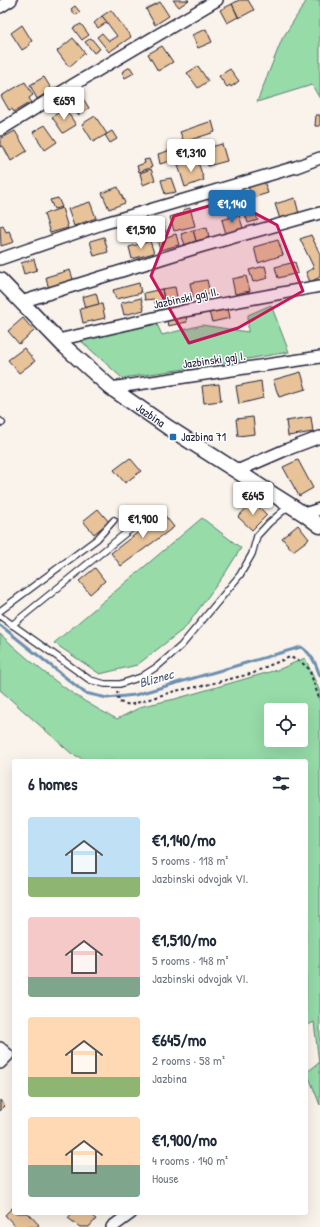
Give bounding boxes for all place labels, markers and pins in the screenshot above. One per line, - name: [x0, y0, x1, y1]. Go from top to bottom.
- pin: €659: [40, 87, 88, 121]
- pin: €1,310: [158, 139, 224, 173]
- pin: €1,140: [199, 190, 265, 224]
- pin: €1,510: [108, 216, 174, 250]
- place label: Jazbina 71: [181, 428, 226, 445]
- marker: Jazbina 71: [168, 432, 178, 442]
- pin: €645: [229, 482, 277, 516]
- pin: €1,900: [110, 505, 176, 539]

